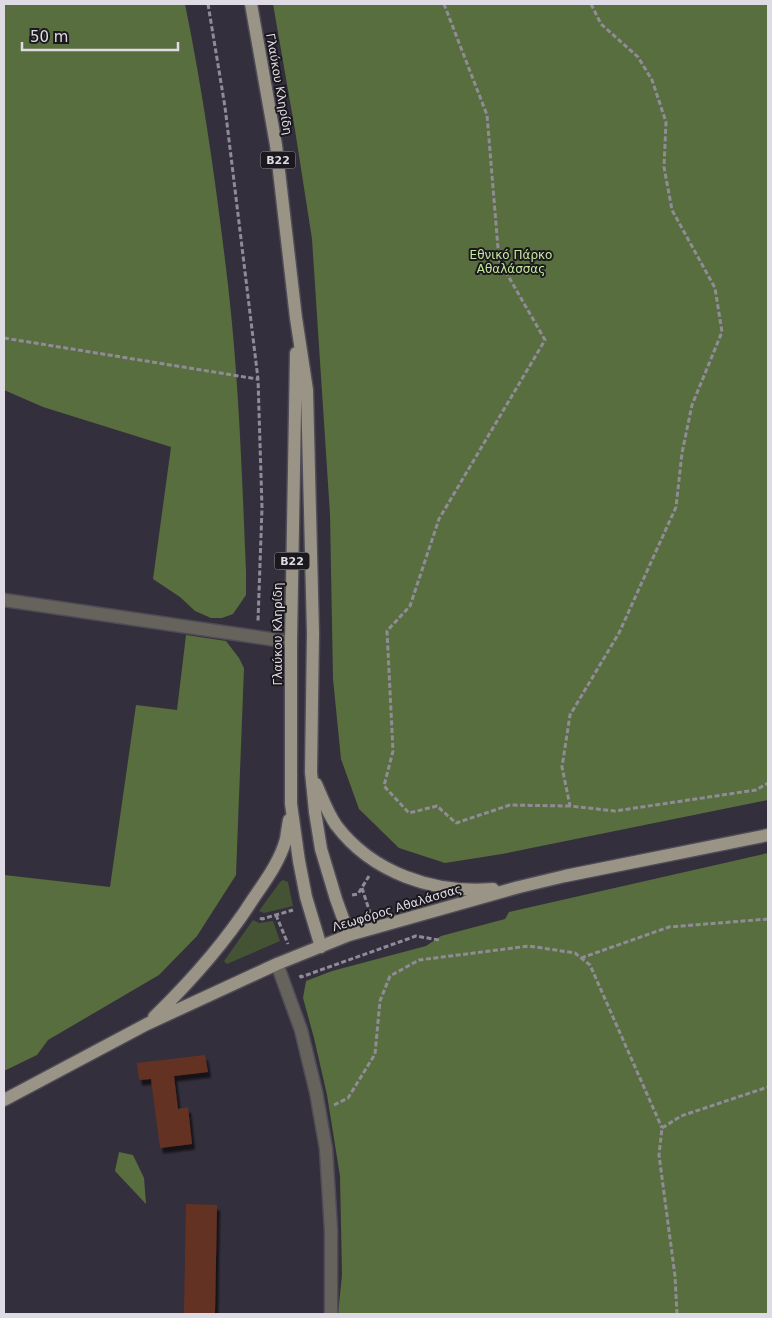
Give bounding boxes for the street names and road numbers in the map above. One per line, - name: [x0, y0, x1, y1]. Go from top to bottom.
- street label: Γλαύκου Κληρίδη: [263, 32, 295, 136]
- road number: B22: [260, 152, 296, 168]
- road number: B22: [274, 552, 310, 570]
- street label: Γλαύκου Κληρίδη: [271, 582, 285, 686]
- street label: Λεωφόρος Αθαλάσσας: [331, 882, 463, 934]

